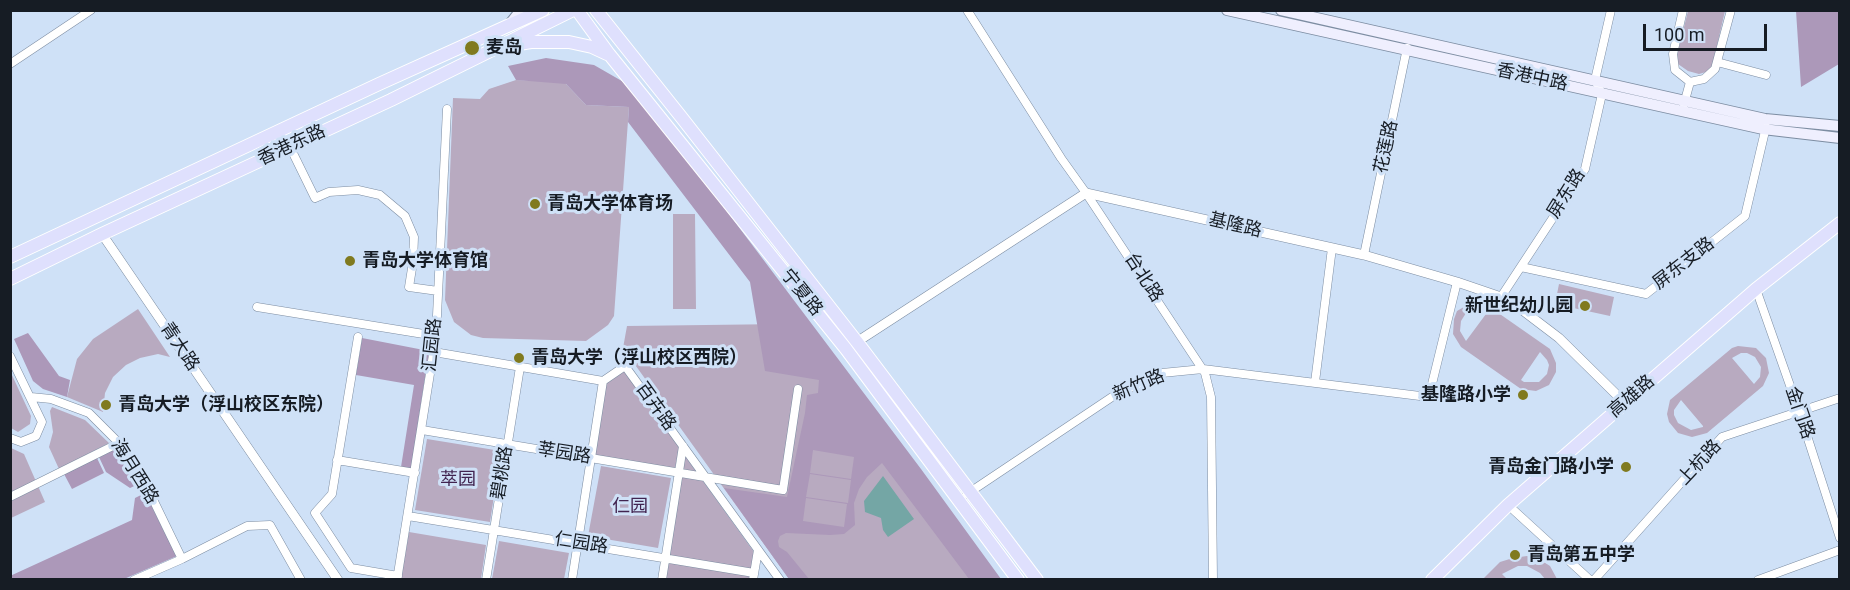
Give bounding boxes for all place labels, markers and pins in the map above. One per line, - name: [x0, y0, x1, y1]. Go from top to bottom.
- place label: 麦岛: [486, 37, 522, 59]
- marker: 麦岛: [463, 39, 481, 57]
- place label: 青岛大学体育场: [547, 193, 673, 215]
- marker: 青岛大学体育场: [528, 197, 542, 211]
- place label: 青岛大学体育馆: [362, 250, 488, 272]
- marker: 青岛大学体育馆: [343, 254, 357, 268]
- place label: 新世纪幼儿园: [1465, 295, 1573, 317]
- marker: 新世纪幼儿园: [1578, 299, 1592, 313]
- place label: 青岛大学（浮山校区西院）: [531, 347, 747, 369]
- marker: 青岛大学（浮山校区西院）: [512, 351, 526, 365]
- place label: 基隆路小学: [1421, 384, 1511, 406]
- marker: 基隆路小学: [1516, 388, 1530, 402]
- place label: 青岛大学（浮山校区东院）: [118, 394, 334, 416]
- marker: 青岛大学（浮山校区东院）: [99, 398, 113, 412]
- place label: 青岛金门路小学: [1488, 456, 1614, 478]
- marker: 青岛金门路小学: [1619, 460, 1633, 474]
- place label: 青岛第五中学: [1527, 544, 1635, 566]
- marker: 青岛第五中学: [1508, 548, 1522, 562]

